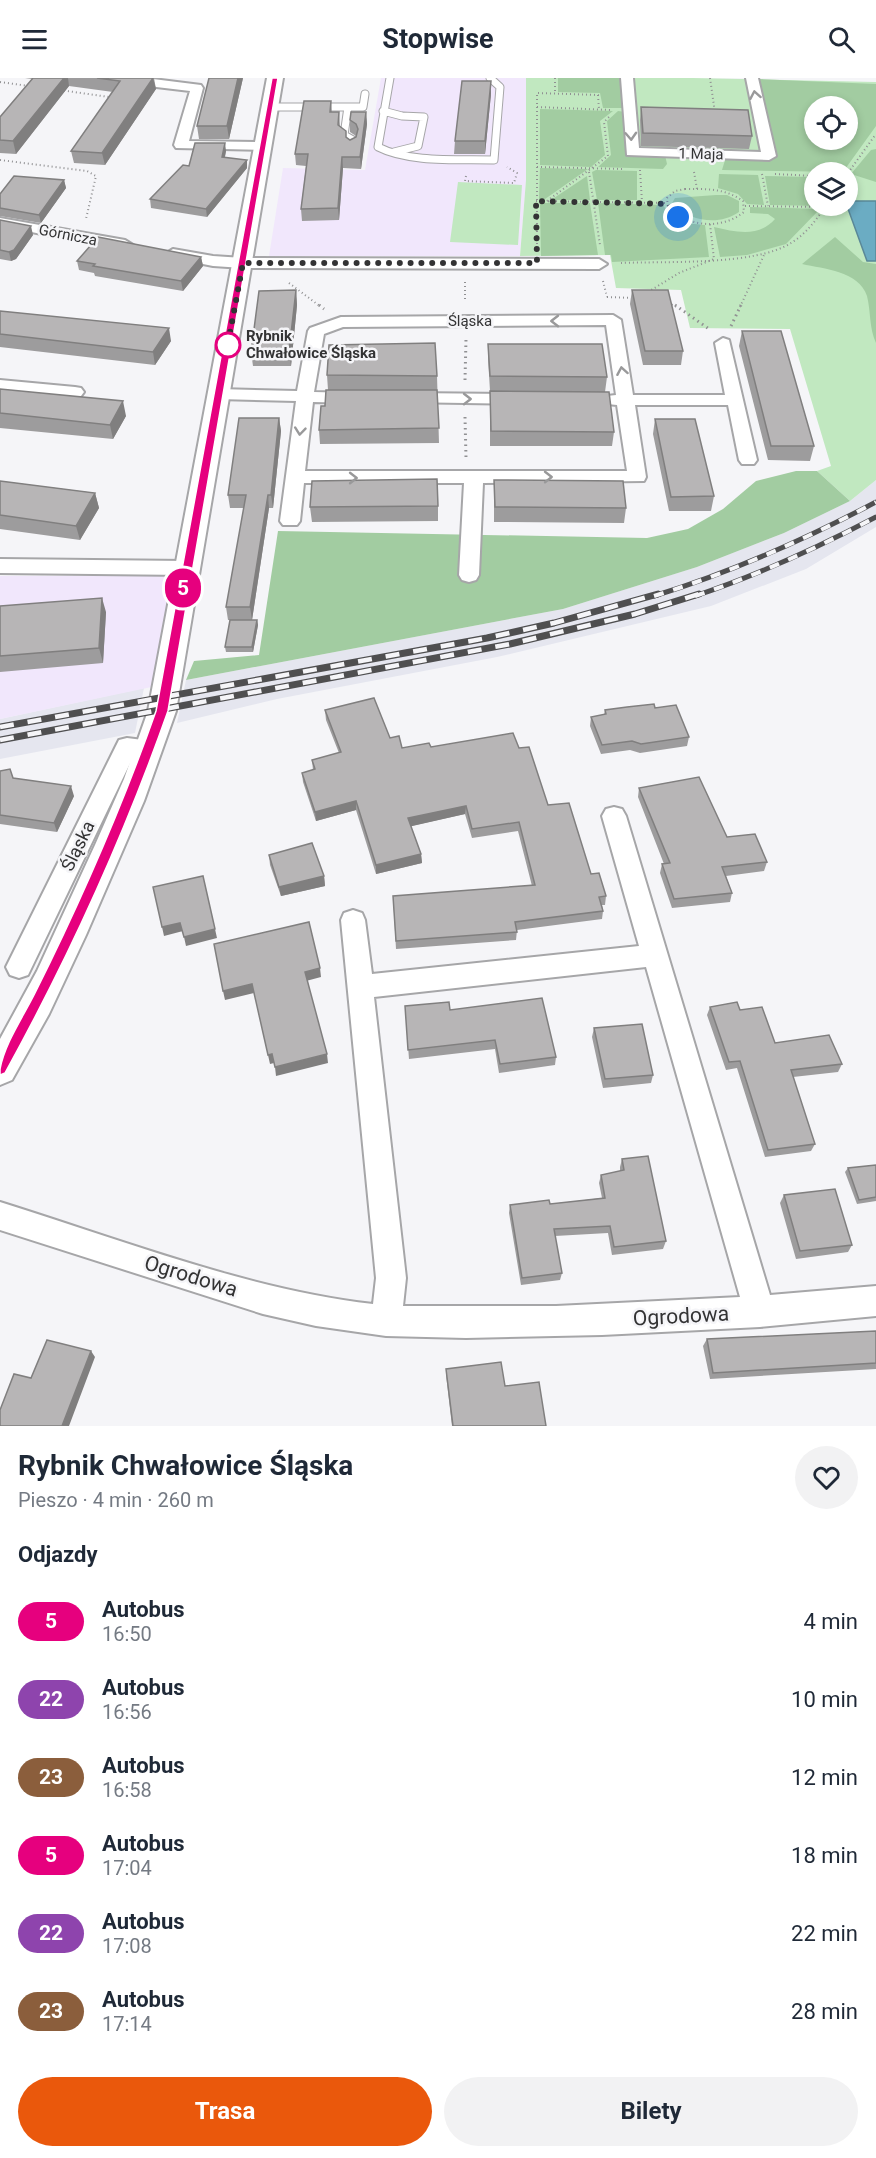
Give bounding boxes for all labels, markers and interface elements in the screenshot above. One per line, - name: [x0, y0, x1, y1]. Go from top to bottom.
- icon: menu: [18, 23, 51, 56]
- text: Stopwise: [382, 23, 494, 55]
- icon: search: [825, 23, 858, 56]
- one-way arrow: [749, 90, 762, 100]
- map controls: [804, 96, 858, 216]
- button: locate: [804, 96, 858, 150]
- one-way arrow: [624, 132, 637, 141]
- street label: 1 Maja: [678, 145, 724, 163]
- button: layers: [804, 162, 858, 216]
- your location: [663, 202, 693, 232]
- street label: Górnicza: [37, 221, 99, 249]
- street label: Śląska: [448, 312, 492, 330]
- one-way arrow: [550, 314, 559, 327]
- place label: Rybnik Chwałowice Śląska: [246, 327, 376, 362]
- marker: Rybnik Chwałowice Śląska: [215, 332, 241, 358]
- one-way arrow: [616, 367, 629, 377]
- one-way arrow: [463, 393, 472, 405]
- one-way arrow: [294, 426, 307, 436]
- one-way arrow: [544, 471, 553, 483]
- one-way arrow: [349, 472, 358, 484]
- line badge: 5: [164, 568, 202, 608]
- text: 5: [177, 576, 189, 600]
- street label: Śląska: [56, 817, 99, 874]
- street label: Ogrodowa: [142, 1250, 240, 1302]
- street label: Ogrodowa: [632, 1302, 730, 1330]
- button: heart: [795, 1446, 858, 1509]
- text: Rybnik Chwałowice Śląska: [18, 1449, 353, 1482]
- text: Pieszo · 4 min · 260 m: [18, 1488, 214, 1512]
- text: Odjazdy: [18, 1542, 98, 1567]
- text: Autobus: [102, 1597, 185, 1622]
- text: 5: [45, 1609, 57, 1633]
- text: 4 min: [803, 1609, 858, 1634]
- text: 16:50: [102, 1622, 152, 1646]
- text: Autobus: [102, 1675, 185, 1700]
- text: 22: [39, 1687, 63, 1711]
- text: 10 min: [791, 1687, 858, 1712]
- text: 16:56: [102, 1700, 152, 1724]
- text: Autobus: [102, 1753, 185, 1778]
- text: 23: [39, 1765, 63, 1789]
- text: 12 min: [791, 1765, 858, 1790]
- text: 16:58: [102, 1778, 152, 1802]
- text: Autobus: [102, 1831, 185, 1856]
- text: 5: [45, 1843, 57, 1867]
- text: 18 min: [791, 1843, 858, 1868]
- text: 17:04: [102, 1856, 152, 1880]
- text: Autobus: [102, 1909, 185, 1934]
- text: 22: [39, 1921, 63, 1945]
- text: 22 min: [791, 1921, 858, 1946]
- text: 17:08: [102, 1934, 152, 1958]
- text: Autobus: [102, 1987, 185, 2012]
- text: 23: [39, 1999, 63, 2023]
- text: 28 min: [791, 1999, 858, 2024]
- text: 17:14: [102, 2012, 152, 2036]
- button: Trasa: [18, 2077, 432, 2146]
- button: Bilety: [444, 2077, 858, 2146]

